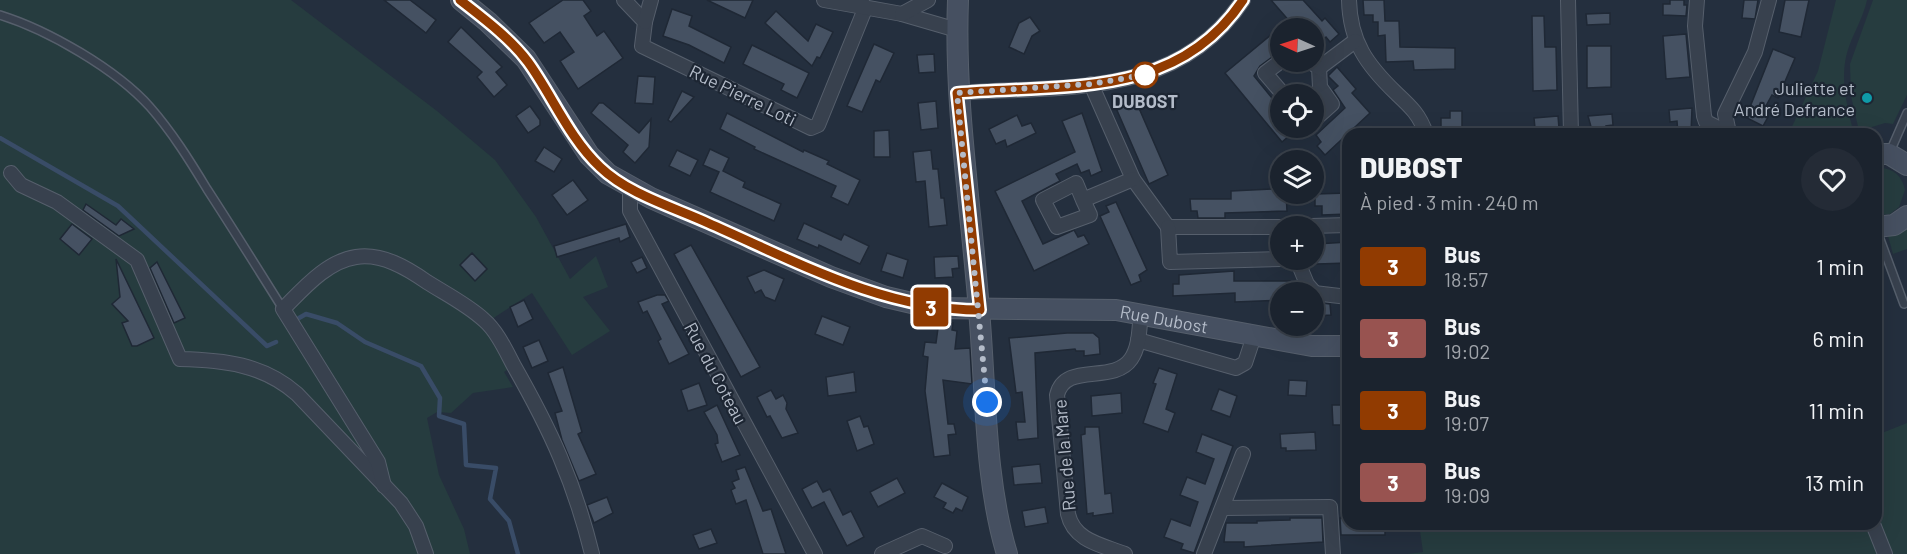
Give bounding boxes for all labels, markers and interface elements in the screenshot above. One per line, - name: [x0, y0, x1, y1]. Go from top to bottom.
- north arrow: [1270, 18, 1324, 72]
- map controls: [1270, 18, 1324, 336]
- street label: Rue Pierre Loti: [686, 60, 800, 130]
- marker: DUBOST: [1132, 62, 1158, 88]
- place label: Juliette et André Defrance: [1734, 77, 1855, 120]
- button: locate: [1270, 84, 1324, 138]
- place label: DUBOST: [1112, 90, 1178, 112]
- marker: Juliette et André Defrance: [1860, 91, 1874, 105]
- button: heart: [1801, 148, 1864, 211]
- button: layers: [1270, 150, 1324, 204]
- text: DUBOST: [1360, 150, 1463, 184]
- text: À pied · 3 min · 240 m: [1360, 190, 1539, 214]
- button: +: [1270, 216, 1324, 270]
- text: Bus: [1444, 241, 1481, 267]
- text: 1 min: [1816, 253, 1864, 279]
- text: 3: [1387, 254, 1399, 279]
- text: 18:57: [1444, 267, 1488, 291]
- button: −: [1270, 282, 1324, 336]
- line badge: 3: [912, 288, 950, 326]
- text: 3: [925, 295, 937, 320]
- street label: Rue Dubost: [1118, 300, 1210, 338]
- text: Bus: [1444, 313, 1481, 339]
- street label: Rue du Coteau: [680, 318, 752, 428]
- text: 6 min: [1813, 325, 1864, 351]
- text: 3: [1387, 326, 1399, 351]
- text: 19:02: [1444, 339, 1490, 363]
- text: Bus: [1444, 385, 1481, 411]
- your location: [972, 387, 1002, 417]
- text: 11 min: [1808, 397, 1864, 423]
- street label: Rue de la Mare: [1048, 398, 1080, 512]
- text: 3: [1387, 398, 1399, 423]
- text: 19:07: [1444, 411, 1489, 435]
- text: Bus: [1444, 457, 1481, 483]
- text: 13 min: [1805, 469, 1864, 495]
- text: 3: [1387, 470, 1399, 495]
- text: 19:09: [1444, 483, 1490, 507]

